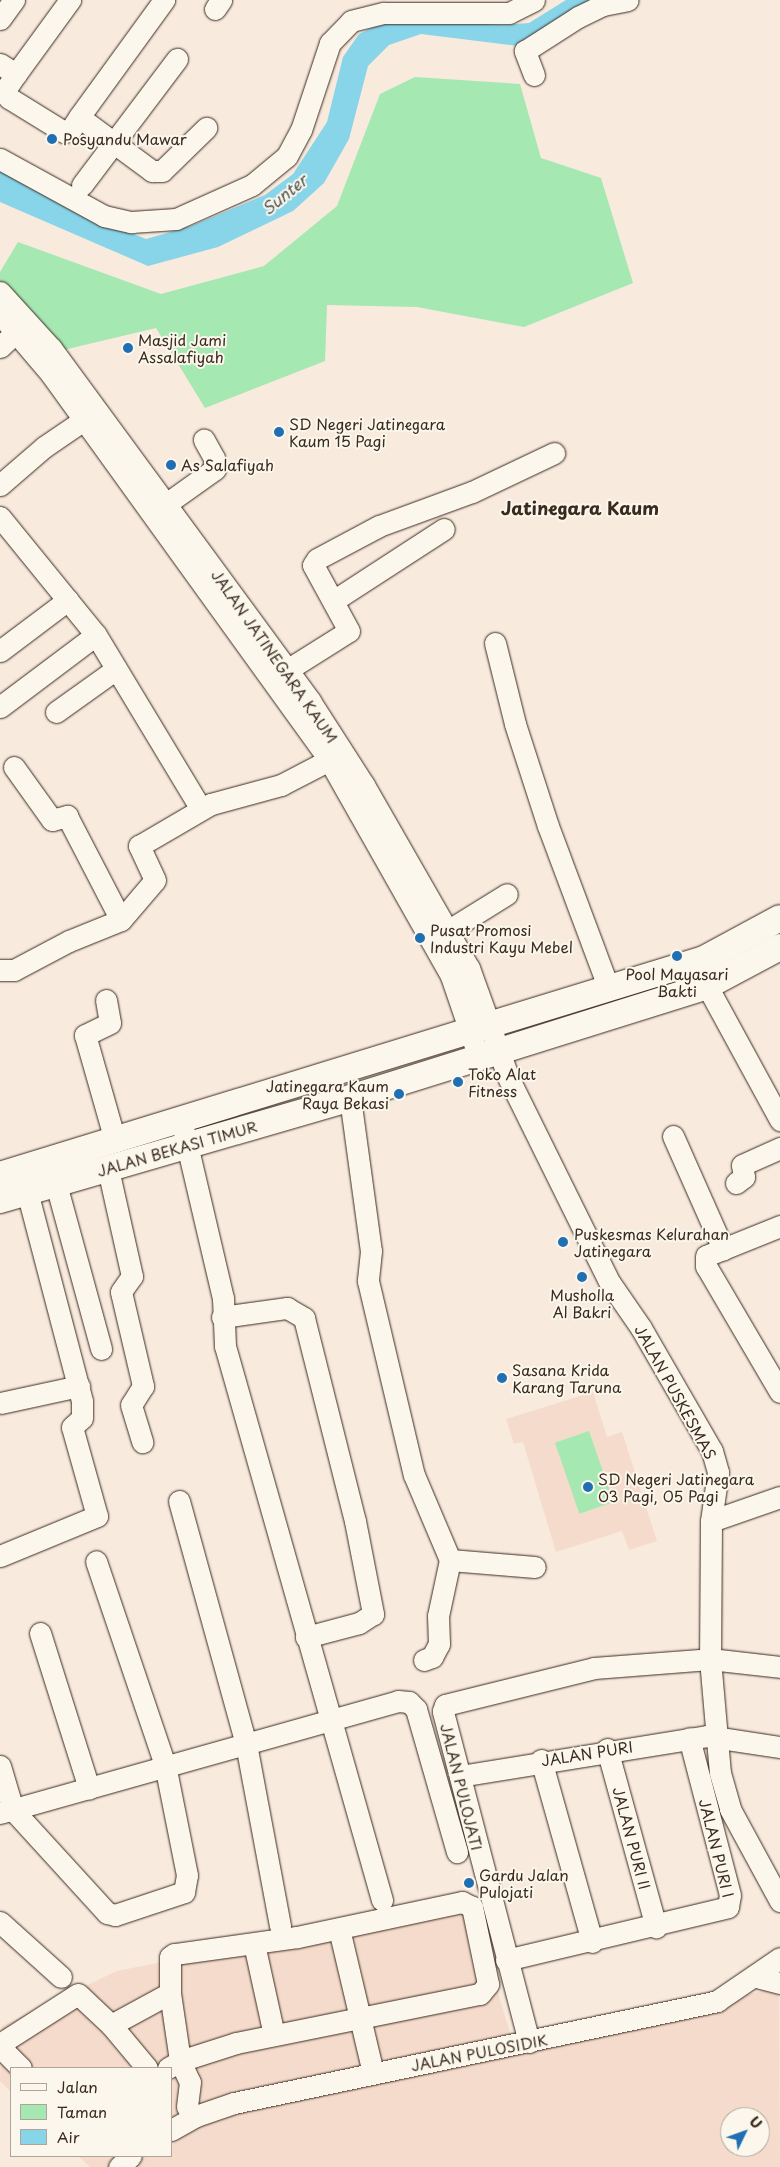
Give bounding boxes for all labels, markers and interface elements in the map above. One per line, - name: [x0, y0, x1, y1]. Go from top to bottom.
- place label: Posyandu Mawar: [63, 130, 187, 148]
- marker: Posyandu Mawar: [45, 132, 59, 146]
- water label: Sunter: [258, 170, 310, 218]
- place label: Masjid Jami Assalafiyah: [138, 330, 226, 365]
- marker: Masjid Jami Assalafiyah: [122, 342, 134, 354]
- place label: SD Negeri Jatinegara Kaum 15 Pagi: [289, 414, 445, 449]
- marker: SD Negeri Jatinegara Kaum 15 Pagi: [273, 426, 285, 438]
- place label: As Salafiyah: [181, 456, 275, 474]
- marker: As Salafiyah: [165, 459, 177, 471]
- district label: Jatinegara Kaum: [501, 497, 659, 519]
- street label: JALAN JATINEGARA KAUM: [208, 566, 342, 746]
- place label: Pusat Promosi Industri Kayu Mebel: [430, 920, 574, 955]
- marker: Pusat Promosi Industri Kayu Mebel: [414, 932, 426, 944]
- marker: Pool Mayasari Bakti: [671, 950, 683, 962]
- place label: Pool Mayasari Bakti: [625, 964, 729, 999]
- place label: Toko Alat Fitness: [468, 1064, 538, 1099]
- place label: Jatinegara Kaum Raya Bekasi: [266, 1076, 389, 1111]
- marker: Toko Alat Fitness: [452, 1076, 464, 1088]
- marker: Jatinegara Kaum Raya Bekasi: [393, 1088, 405, 1100]
- street label: JALAN BEKASI TIMUR: [94, 1116, 260, 1180]
- place label: Puskesmas Kelurahan Jatinegara: [574, 1224, 730, 1259]
- marker: Puskesmas Kelurahan Jatinegara: [556, 1235, 570, 1249]
- marker: Musholla Al Bakri: [576, 1271, 588, 1283]
- place label: Musholla Al Bakri: [550, 1285, 614, 1320]
- street label: JALAN PUSKESMAS: [632, 1322, 720, 1462]
- place label: Sasana Krida Karang Taruna: [512, 1360, 619, 1395]
- marker: Sasana Krida Karang Taruna: [496, 1372, 508, 1384]
- place label: SD Negeri Jatinegara 03 Pagi, 05 Pagi: [598, 1469, 754, 1504]
- marker: SD Negeri Jatinegara 03 Pagi, 05 Pagi: [582, 1481, 594, 1493]
- street label: JALAN PULOJATI: [438, 1722, 486, 1852]
- street label: JALAN PURI: [540, 1737, 634, 1769]
- street label: JALAN PURI II: [610, 1784, 654, 1892]
- street label: JALAN PURI I: [696, 1796, 738, 1900]
- place label: Gardu Jalan Pulojati: [479, 1865, 570, 1900]
- marker: Gardu Jalan Pulojati: [463, 1877, 475, 1889]
- street label: JALAN PULOSIDIK: [410, 2030, 548, 2074]
- legend: [10, 2067, 172, 2157]
- text: Jalan: [57, 2075, 98, 2098]
- text: Taman: [57, 2100, 107, 2123]
- north arrow: [720, 2107, 770, 2157]
- text: U: [744, 2111, 767, 2133]
- text: Air: [57, 2125, 79, 2148]

